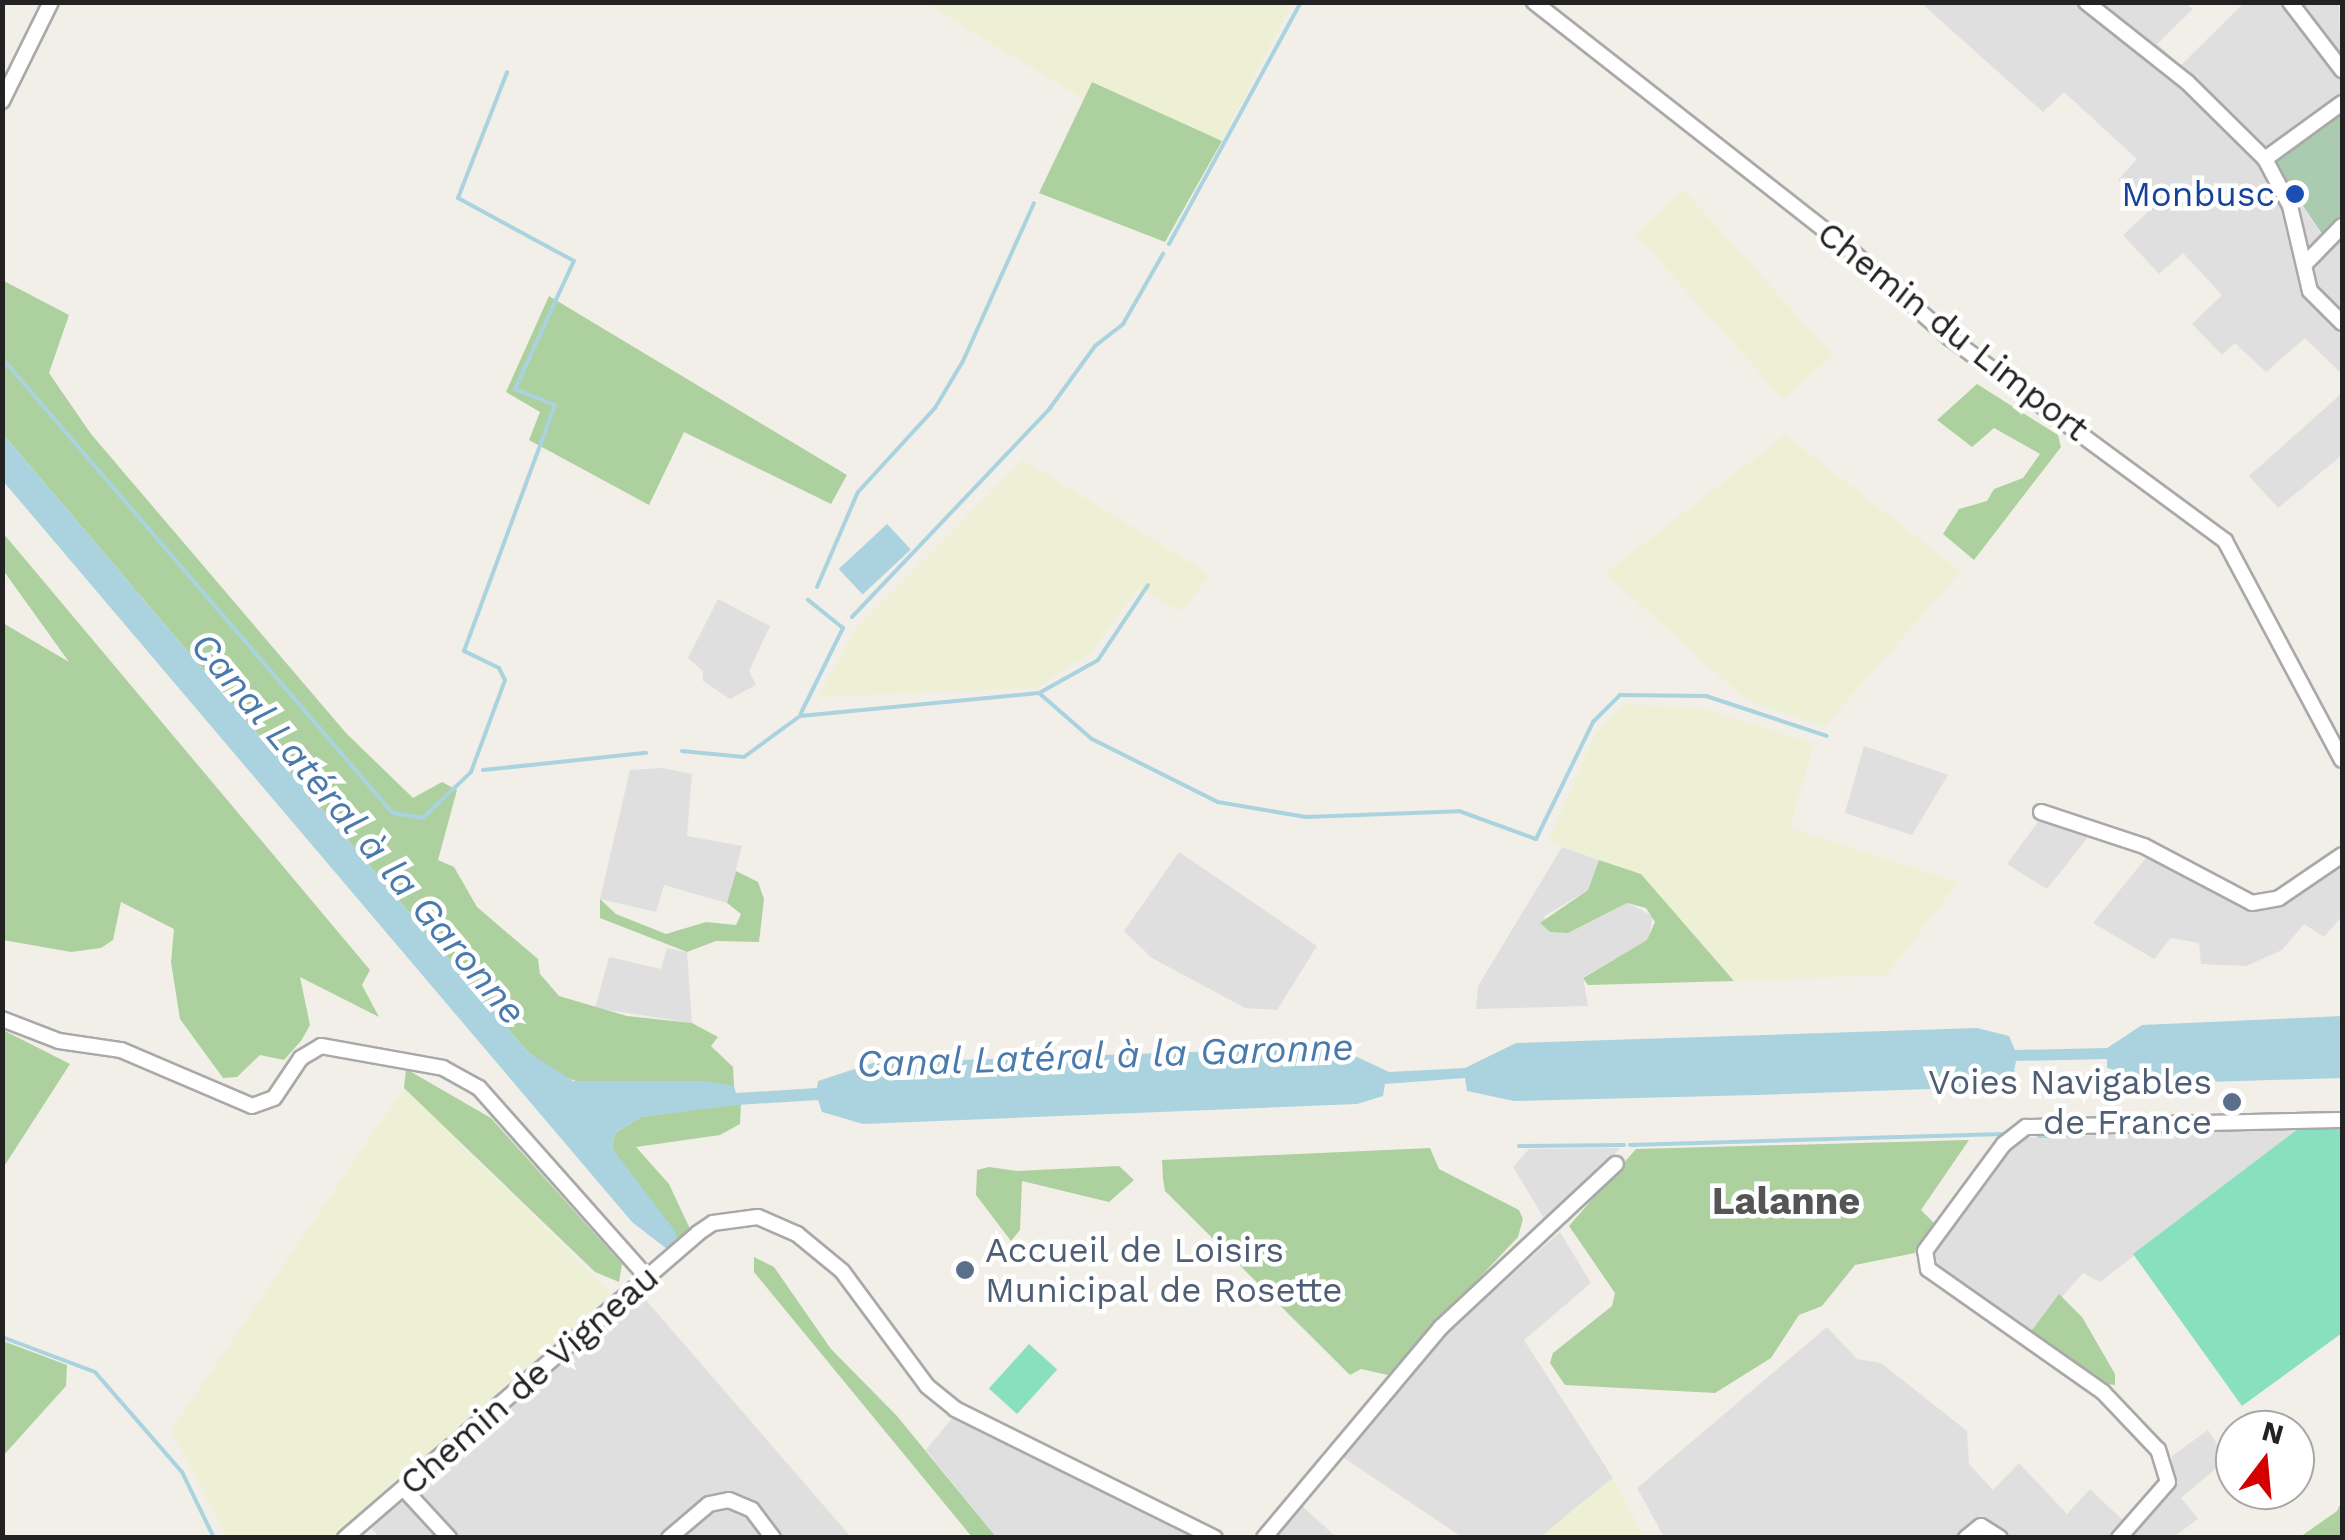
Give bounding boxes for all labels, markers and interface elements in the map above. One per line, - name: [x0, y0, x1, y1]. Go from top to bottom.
- place label: Monbusc: [2121, 173, 2275, 215]
- marker: Monbusc: [2284, 183, 2306, 205]
- street label: Chemin du Limport: [1809, 212, 2097, 450]
- water label: Canal Latéral à la Garonne: [180, 623, 536, 1035]
- water label: Canal Latéral à la Garonne: [854, 1024, 1356, 1088]
- place label: Voies Navigables de France: [1928, 1061, 2212, 1143]
- marker: Voies Navigables de France: [2221, 1091, 2243, 1113]
- district label: Lalanne: [1712, 1179, 1860, 1225]
- place label: Accueil de Loisirs Municipal de Rosette: [985, 1229, 1344, 1311]
- street label: Chemin de Vigneau: [391, 1256, 667, 1504]
- marker: Accueil de Loisirs Municipal de Rosette: [954, 1259, 976, 1281]
- north arrow: [2215, 1410, 2315, 1510]
- text: N: [2258, 1414, 2287, 1451]

